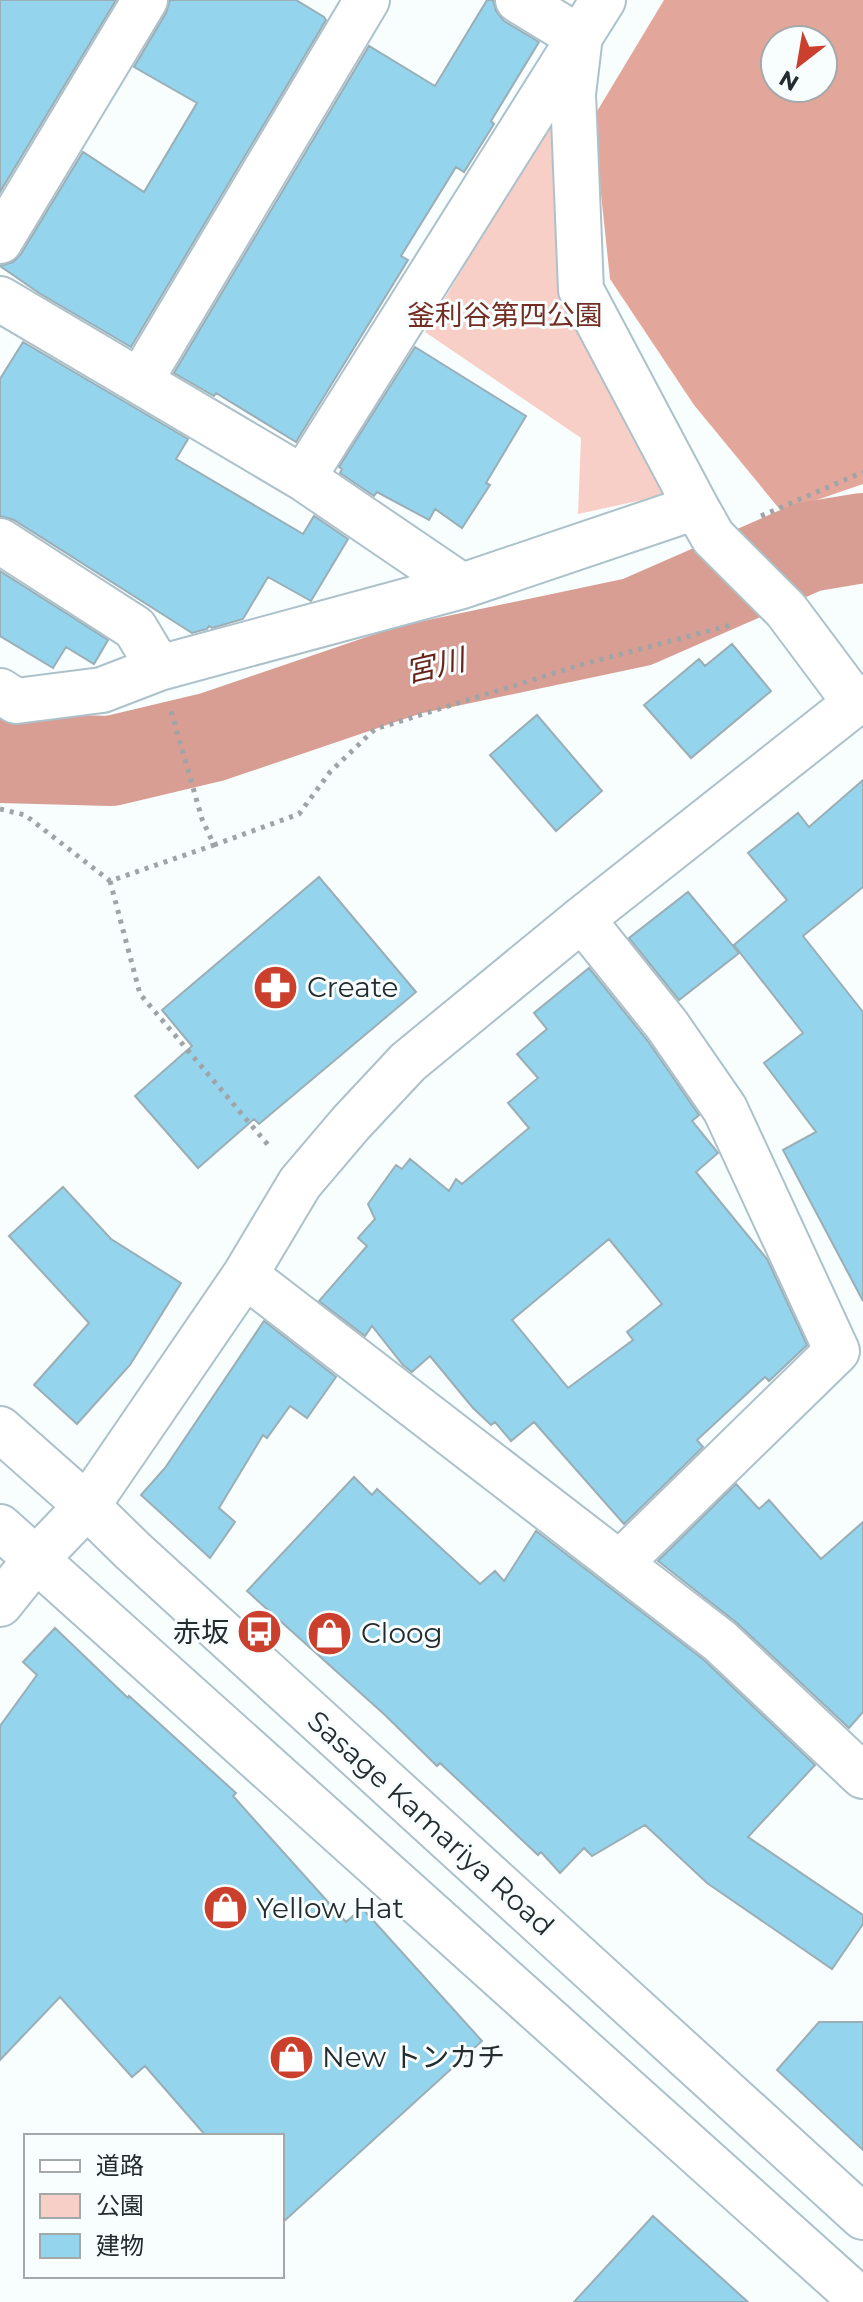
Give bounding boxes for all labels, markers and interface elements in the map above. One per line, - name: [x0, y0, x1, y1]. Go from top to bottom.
- north arrow: [759, 24, 839, 104]
- text: N: [774, 65, 804, 97]
- park label: 釜利谷第四公園: [407, 298, 603, 332]
- water label: 宮川: [401, 640, 471, 690]
- pharmacy icon: Create: [252, 963, 300, 1011]
- place label: Create: [307, 970, 399, 1004]
- bus stop icon: 赤坂: [236, 1608, 284, 1656]
- shop icon: Cloog: [306, 1609, 354, 1657]
- place label: 赤坂: [173, 1615, 229, 1649]
- place label: Cloog: [361, 1616, 443, 1650]
- street label: Sasage Kamariya Road: [301, 1703, 561, 1943]
- shop icon: Yellow Hat: [201, 1884, 249, 1932]
- place label: Yellow Hat: [256, 1891, 404, 1925]
- shop icon: New トンカチ: [267, 2033, 315, 2081]
- place label: New トンカチ: [322, 2040, 505, 2074]
- legend: [24, 2134, 284, 2278]
- text: 道路: [96, 2151, 144, 2180]
- text: 公園: [96, 2191, 144, 2220]
- text: 建物: [96, 2231, 144, 2260]

